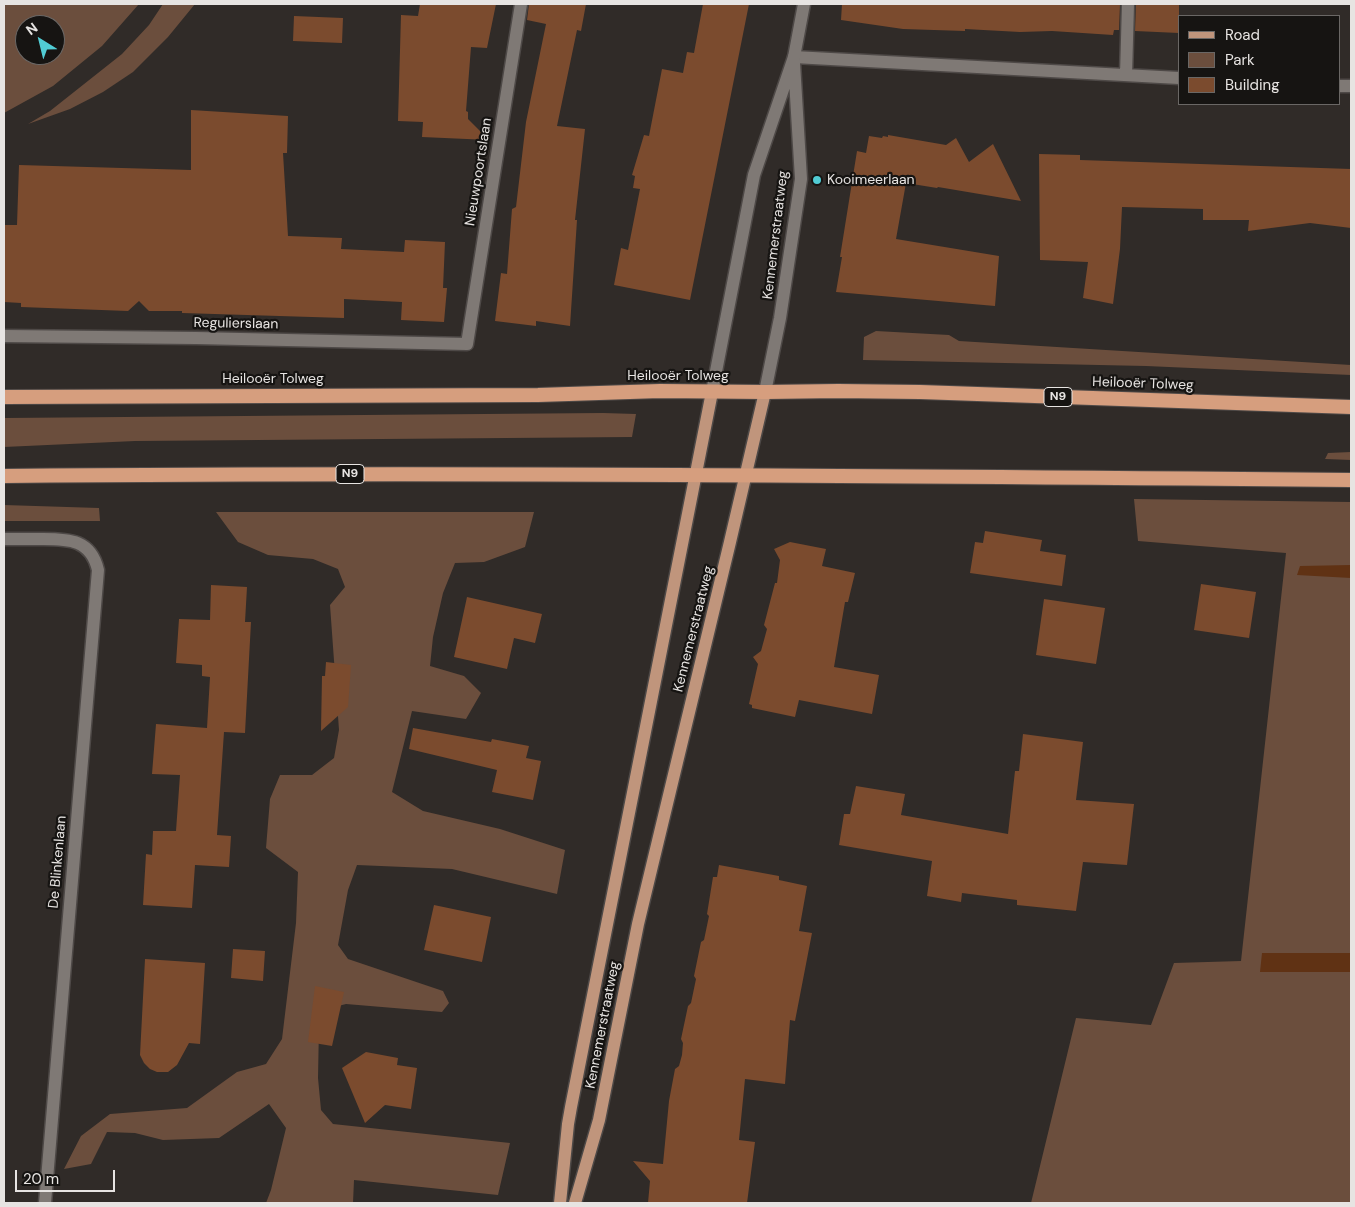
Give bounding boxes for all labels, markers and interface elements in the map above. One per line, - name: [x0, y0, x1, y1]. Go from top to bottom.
- north arrow: [15, 15, 65, 65]
- legend: [1178, 15, 1340, 105]
- text: N: [22, 18, 41, 39]
- text: Road: [1225, 25, 1260, 45]
- text: Park: [1225, 50, 1255, 70]
- text: Building: [1225, 75, 1280, 95]
- street label: Nieuwpoortslaan: [462, 117, 496, 227]
- street label: Kennemerstraatweg: [760, 170, 792, 300]
- place label: Kooimeerlaan: [827, 172, 915, 188]
- marker: Kooimeerlaan: [811, 174, 823, 186]
- street label: Regulierslaan: [194, 315, 278, 333]
- street label: Heilooër Tolweg: [627, 368, 729, 384]
- street label: Heilooër Tolweg: [222, 371, 324, 387]
- street label: Heilooër Tolweg: [1092, 374, 1194, 394]
- road number: N9: [1044, 388, 1072, 407]
- road number: N9: [336, 464, 364, 484]
- street label: Kennemerstraatweg: [670, 564, 718, 694]
- street label: De Blinkenlaan: [46, 815, 70, 909]
- street label: Kennemerstraatweg: [582, 960, 624, 1090]
- scale bar: [18, 1160, 118, 1192]
- text: 20 m: [23, 1169, 59, 1189]

